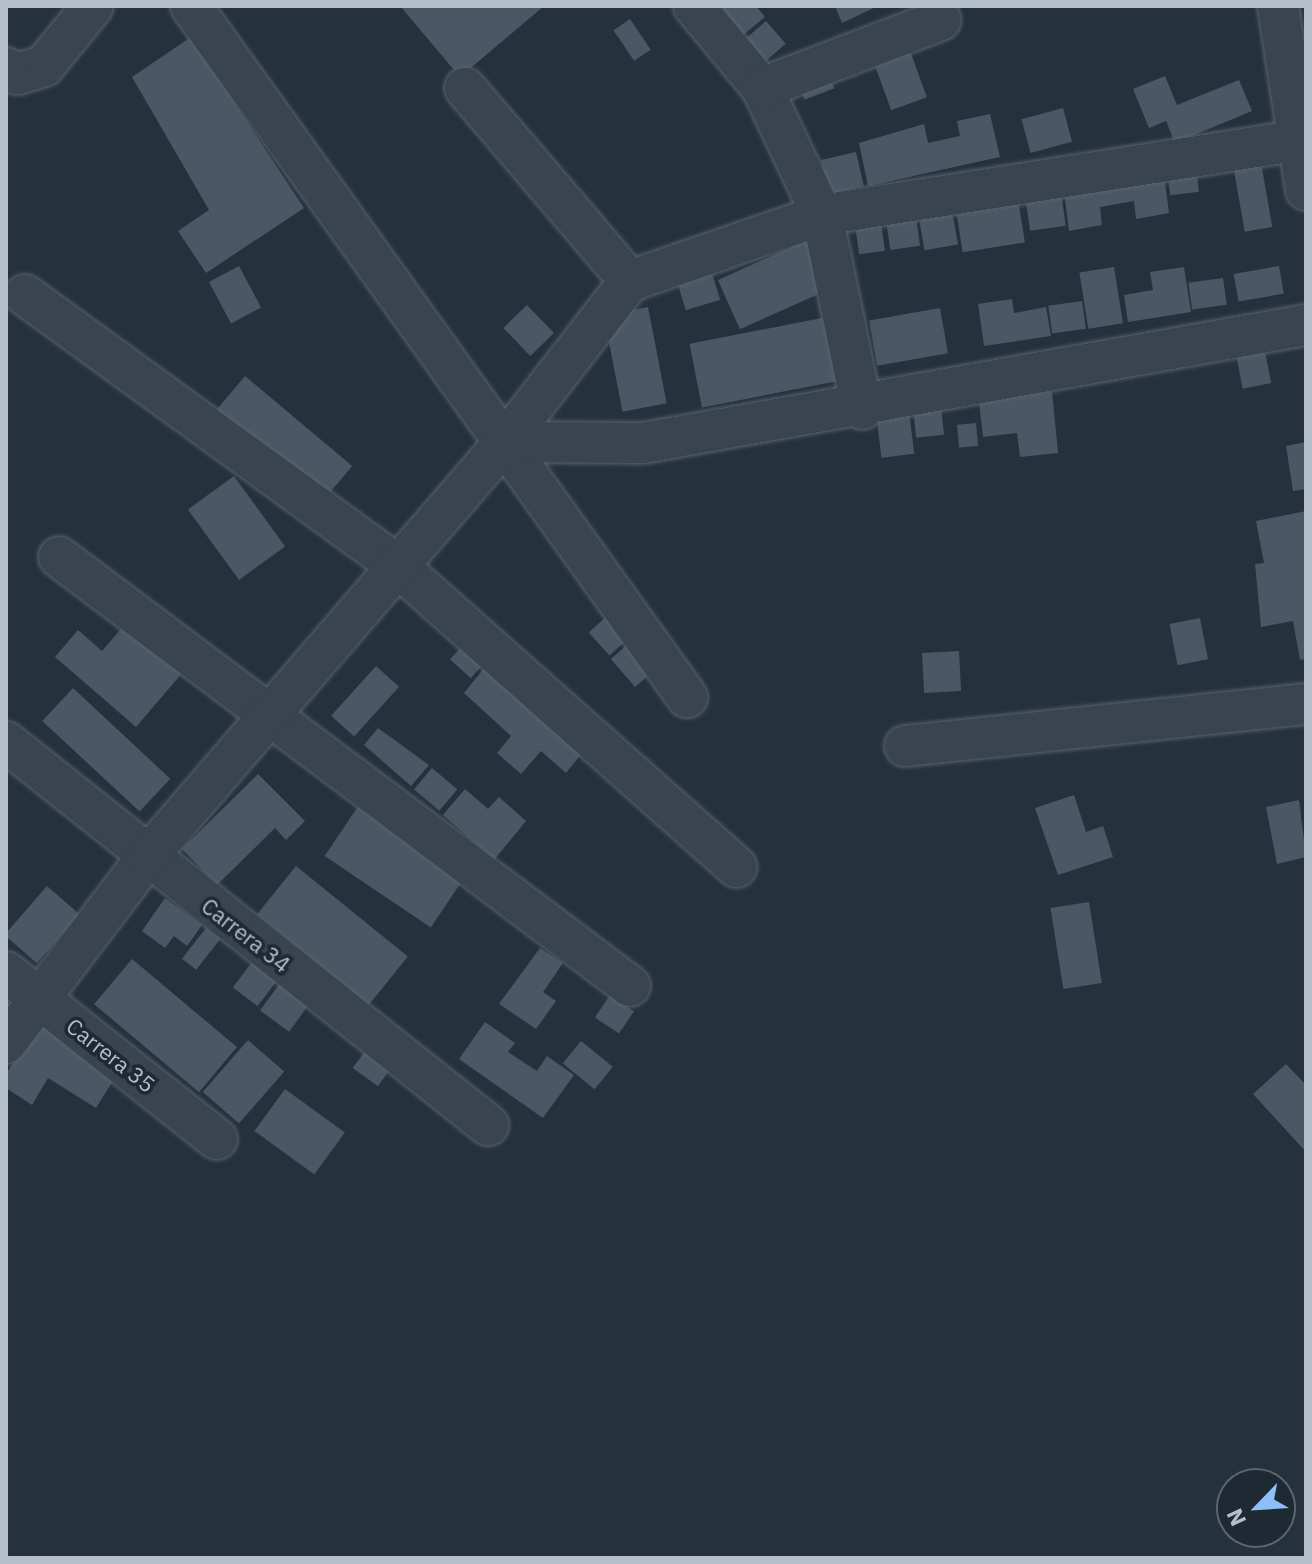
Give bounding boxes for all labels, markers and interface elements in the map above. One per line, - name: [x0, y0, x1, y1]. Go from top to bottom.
- street label: Carrera 34: [197, 892, 295, 978]
- street label: Carrera 35: [62, 1012, 160, 1098]
- north arrow: [1216, 1468, 1296, 1548]
- text: N: [1219, 1504, 1252, 1531]

